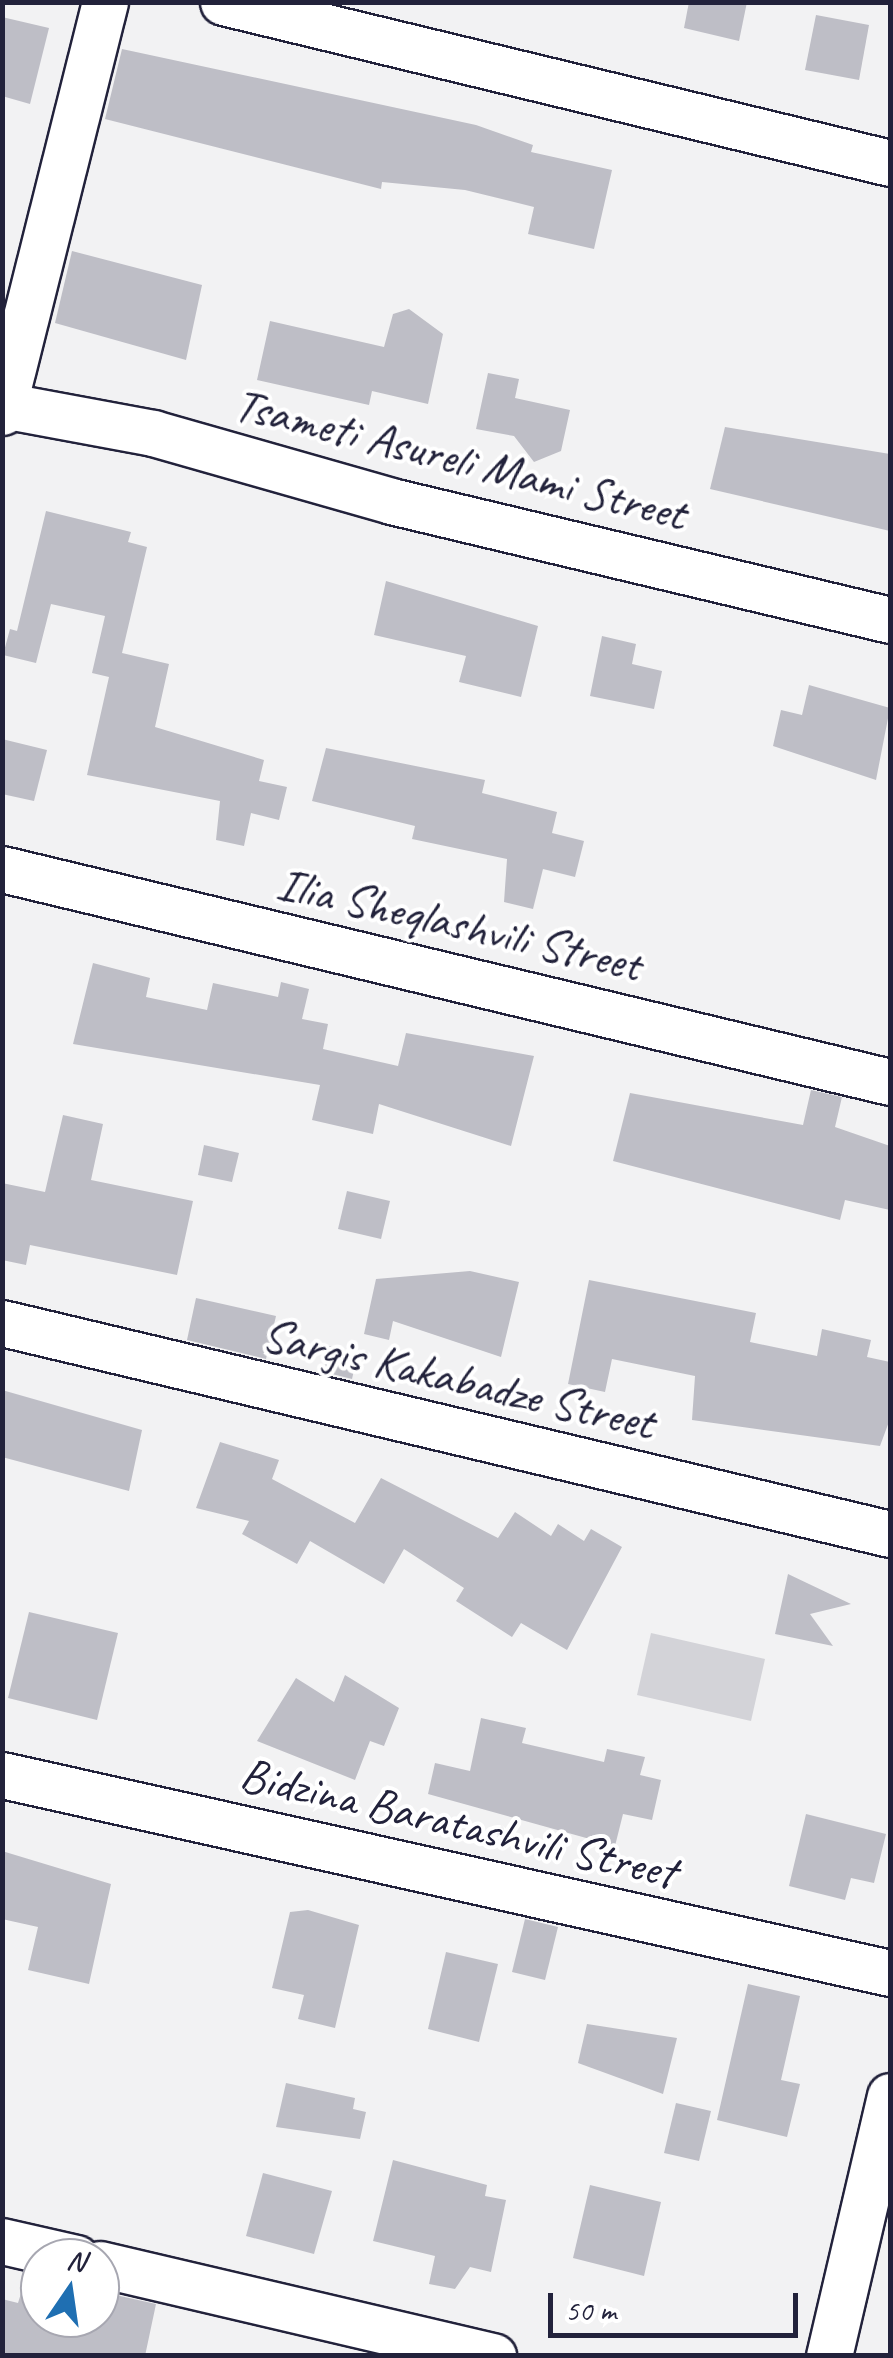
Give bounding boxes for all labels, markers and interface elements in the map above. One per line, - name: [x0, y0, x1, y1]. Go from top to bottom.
- street label: Tsameti Asureli Mami Street: [228, 375, 692, 543]
- street label: Ilia Sheqlashvili Street: [271, 854, 647, 994]
- street label: Sargis Kakabadze Street: [256, 1306, 660, 1452]
- street label: Bidzina Baratashvili Street: [235, 1745, 681, 1901]
- north arrow: [20, 2238, 120, 2338]
- text: N: [64, 2241, 89, 2279]
- scale bar: [553, 2273, 803, 2335]
- text: 50 m: [565, 2291, 616, 2329]

